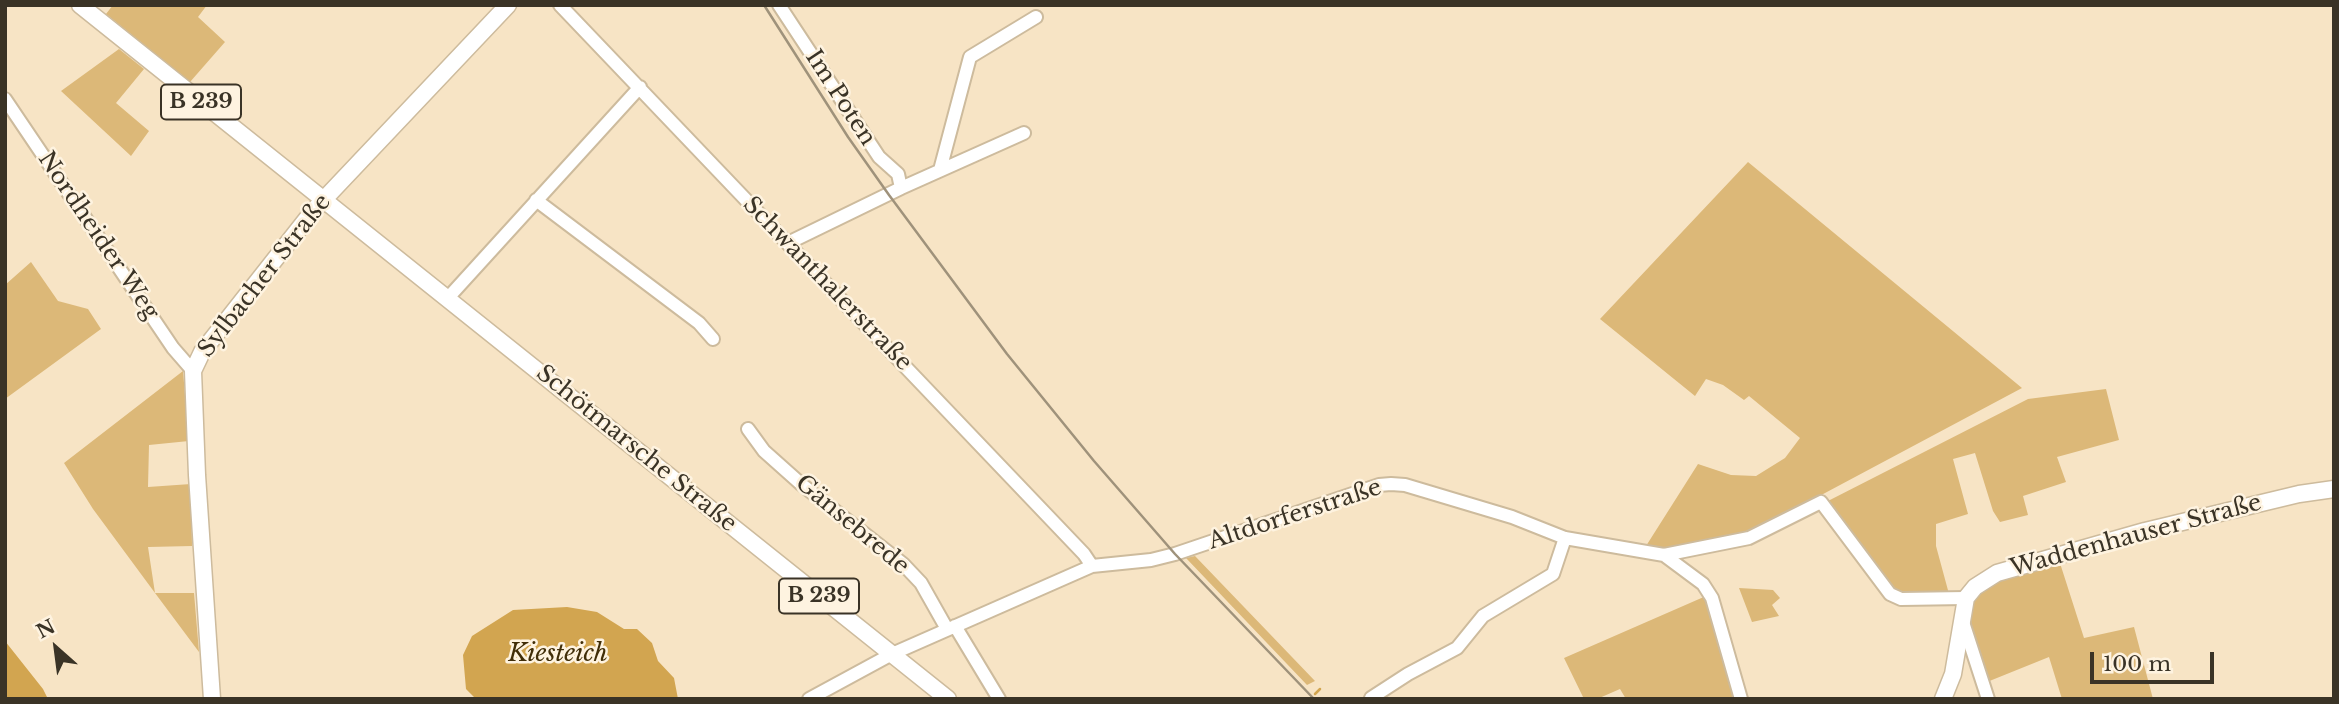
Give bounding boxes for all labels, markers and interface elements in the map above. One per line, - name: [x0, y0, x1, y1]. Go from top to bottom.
- street label: Im Poten: [799, 45, 881, 151]
- road number: B 239: [161, 84, 241, 119]
- street label: Nordheider Weg: [32, 147, 164, 325]
- street label: Sylbacher Straße: [193, 189, 337, 363]
- street label: Schwanthalerstraße: [737, 191, 917, 377]
- street label: Schötmarsche Straße: [530, 360, 742, 538]
- street label: Gänsebrede: [790, 469, 914, 581]
- street label: Altdorferstraße: [1205, 474, 1385, 556]
- street label: Waddenhauser Straße: [2007, 489, 2265, 583]
- road number: B 239: [779, 578, 859, 614]
- north arrow: [21, 613, 91, 683]
- text: N: [33, 615, 59, 643]
- scale bar: [2094, 638, 2218, 682]
- water label: Kiesteich: [508, 640, 608, 668]
- text: 100 m: [2103, 651, 2171, 677]

